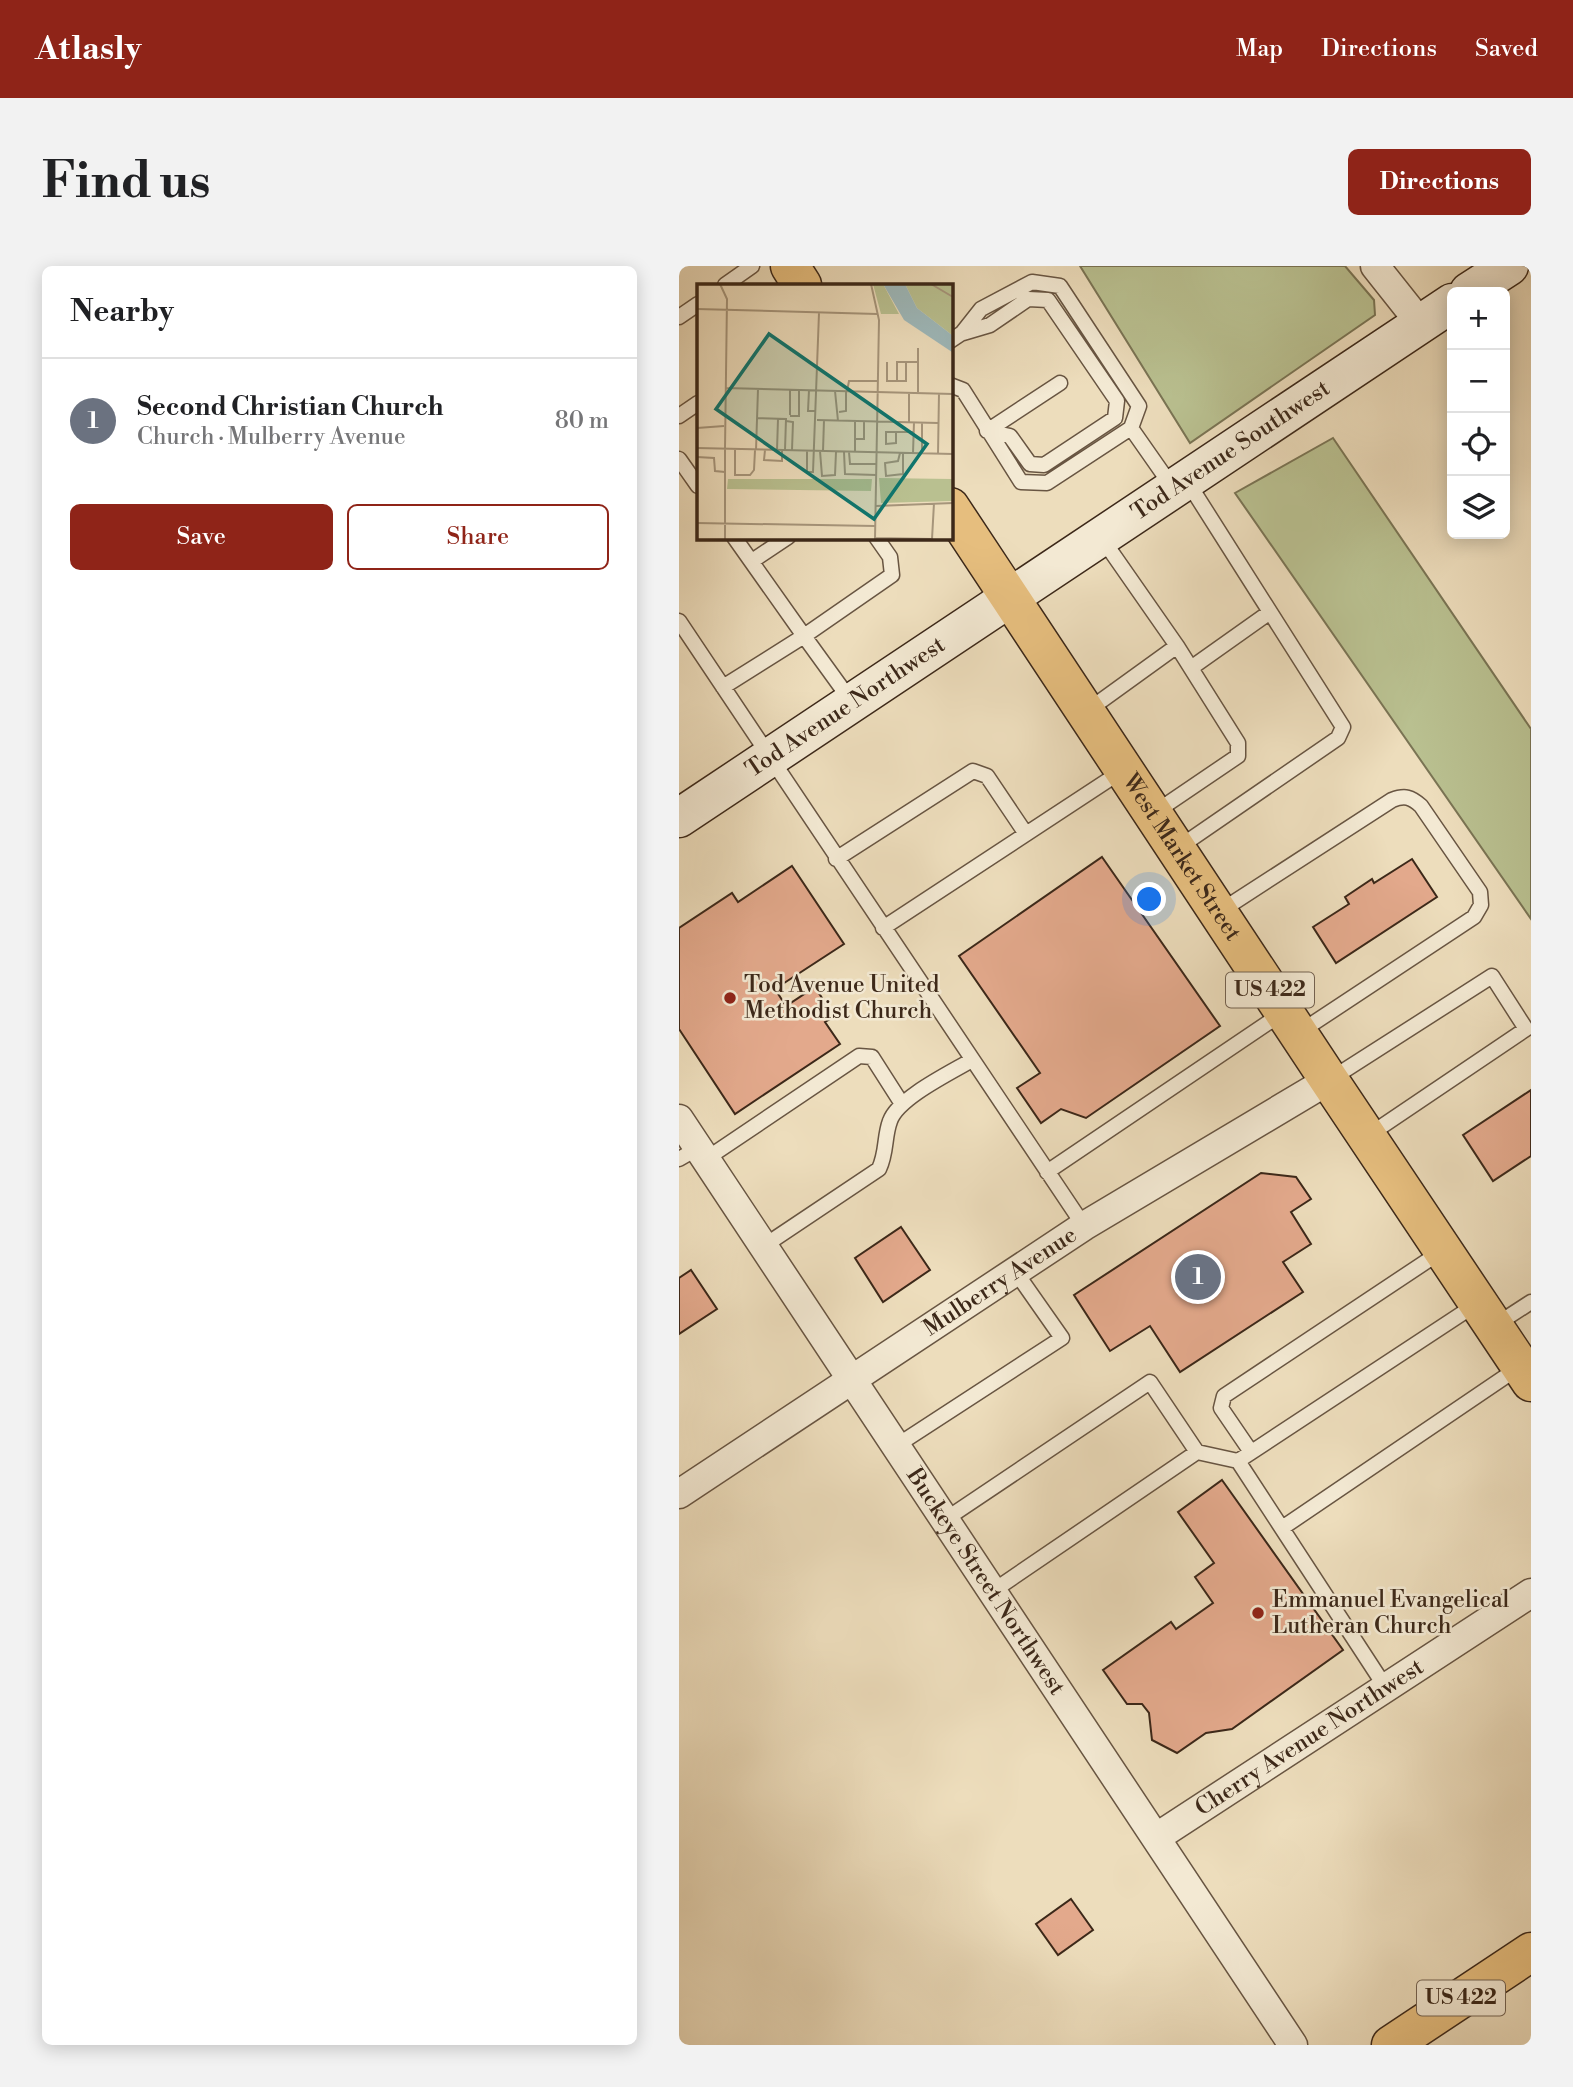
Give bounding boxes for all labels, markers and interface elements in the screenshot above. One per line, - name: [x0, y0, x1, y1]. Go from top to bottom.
- text: Atlasly: [35, 29, 141, 70]
- text: Map: [1236, 34, 1283, 64]
- text: Directions: [1321, 34, 1437, 64]
- text: Saved: [1475, 34, 1538, 64]
- button: Directions: [1348, 149, 1531, 215]
- text: Find us: [42, 152, 211, 213]
- inset map: [697, 284, 952, 539]
- map controls: [1447, 287, 1510, 539]
- button: +: [1447, 287, 1510, 350]
- text: Nearby: [70, 293, 174, 331]
- button: −: [1447, 350, 1510, 413]
- street label: Tod Avenue Southwest: [1126, 374, 1335, 527]
- text: Second Christian Church: [137, 391, 444, 423]
- text: 1: [87, 407, 99, 435]
- text: 80 m: [555, 407, 609, 435]
- button: locate: [1447, 413, 1510, 476]
- text: Church · Mulberry Avenue: [137, 423, 406, 451]
- button: layers: [1447, 476, 1510, 539]
- button: Save: [70, 504, 333, 570]
- button: Share: [347, 504, 609, 570]
- street label: Tod Avenue Northwest: [740, 631, 950, 784]
- street label: West Market Street: [1116, 768, 1247, 946]
- your location: [1132, 882, 1166, 916]
- place label: Tod Avenue United Methodist Church: [744, 971, 939, 1025]
- road number: US 422: [1226, 972, 1314, 1008]
- marker: Tod Avenue United Methodist Church: [722, 990, 738, 1006]
- street label: Mulberry Avenue: [918, 1221, 1082, 1342]
- pin: 1: [1175, 1251, 1221, 1303]
- street label: Buckeye Street Northwest: [900, 1462, 1071, 1701]
- place label: Emmanuel Evangelical Lutheran Church: [1272, 1586, 1510, 1640]
- marker: Emmanuel Evangelical Lutheran Church: [1250, 1605, 1266, 1621]
- street label: Cherry Avenue Northwest: [1190, 1653, 1429, 1822]
- road number: US 422: [1417, 1980, 1505, 2016]

